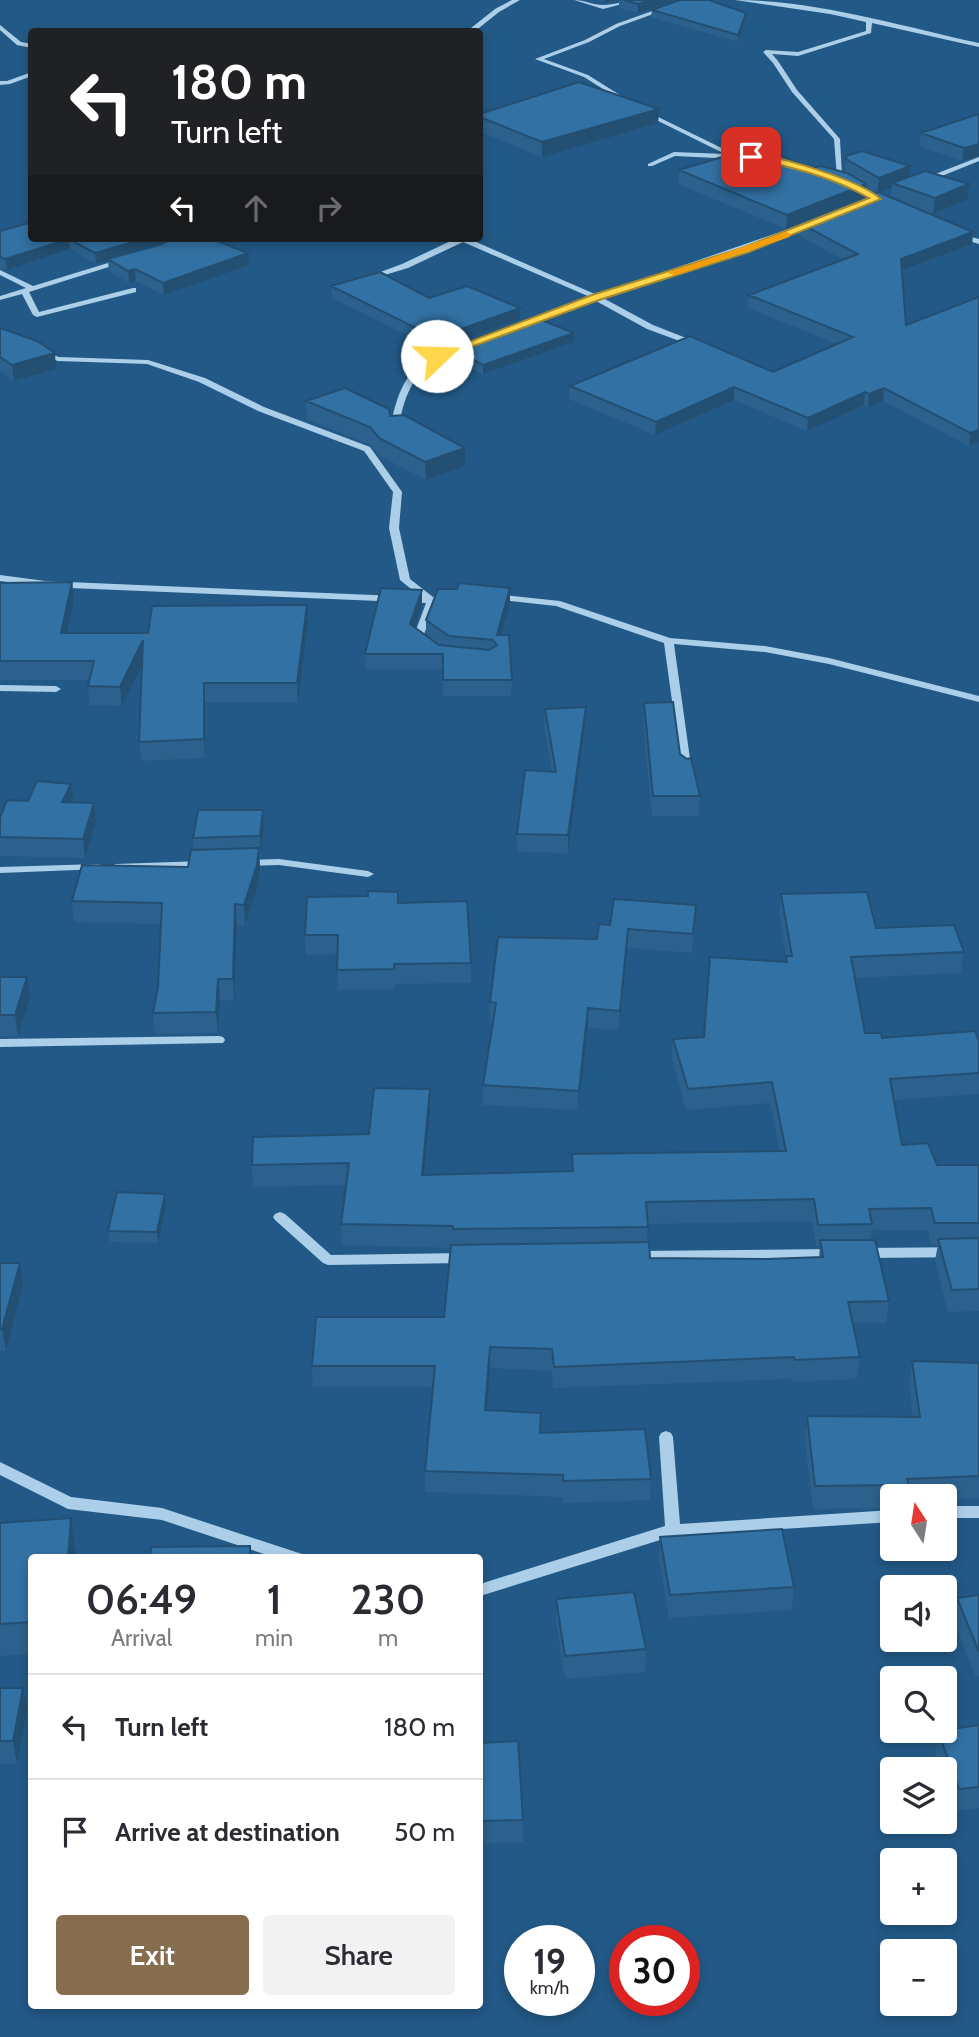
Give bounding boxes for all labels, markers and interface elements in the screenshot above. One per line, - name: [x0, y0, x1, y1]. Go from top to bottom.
- text: 180 m: [171, 52, 307, 111]
- icon: left: [56, 56, 147, 147]
- text: Turn left: [171, 112, 282, 151]
- pin: [721, 127, 781, 187]
- icon: arrive: [732, 138, 770, 176]
- icon: left: [164, 189, 202, 227]
- icon: ahead: [237, 189, 275, 227]
- icon: right: [310, 189, 348, 227]
- position arrow: [400, 319, 474, 393]
- north arrow: [880, 1484, 957, 1561]
- map controls: [880, 1484, 957, 2016]
- text: 06:49: [86, 1573, 197, 1625]
- text: 1: [267, 1573, 281, 1625]
- text: 230: [351, 1573, 425, 1625]
- button: sound: [880, 1575, 957, 1652]
- text: Arrival: [111, 1624, 172, 1652]
- text: min: [255, 1624, 293, 1652]
- text: m: [378, 1624, 398, 1652]
- button: search: [880, 1666, 957, 1743]
- icon: left: [56, 1708, 94, 1746]
- text: Turn left: [115, 1711, 208, 1743]
- text: 180 m: [384, 1711, 455, 1743]
- button: layers: [880, 1757, 957, 1834]
- icon: arrive: [56, 1813, 94, 1851]
- text: Arrive at destination: [115, 1816, 340, 1848]
- text: 50 m: [394, 1816, 455, 1848]
- button: +: [880, 1848, 957, 1925]
- button: Exit: [56, 1915, 249, 1995]
- button: Share: [263, 1915, 455, 1995]
- speed limit sign: 30: [609, 1925, 700, 2016]
- button: −: [880, 1939, 957, 2016]
- text: 19: [533, 1940, 566, 1983]
- text: km/h: [530, 1977, 569, 1999]

